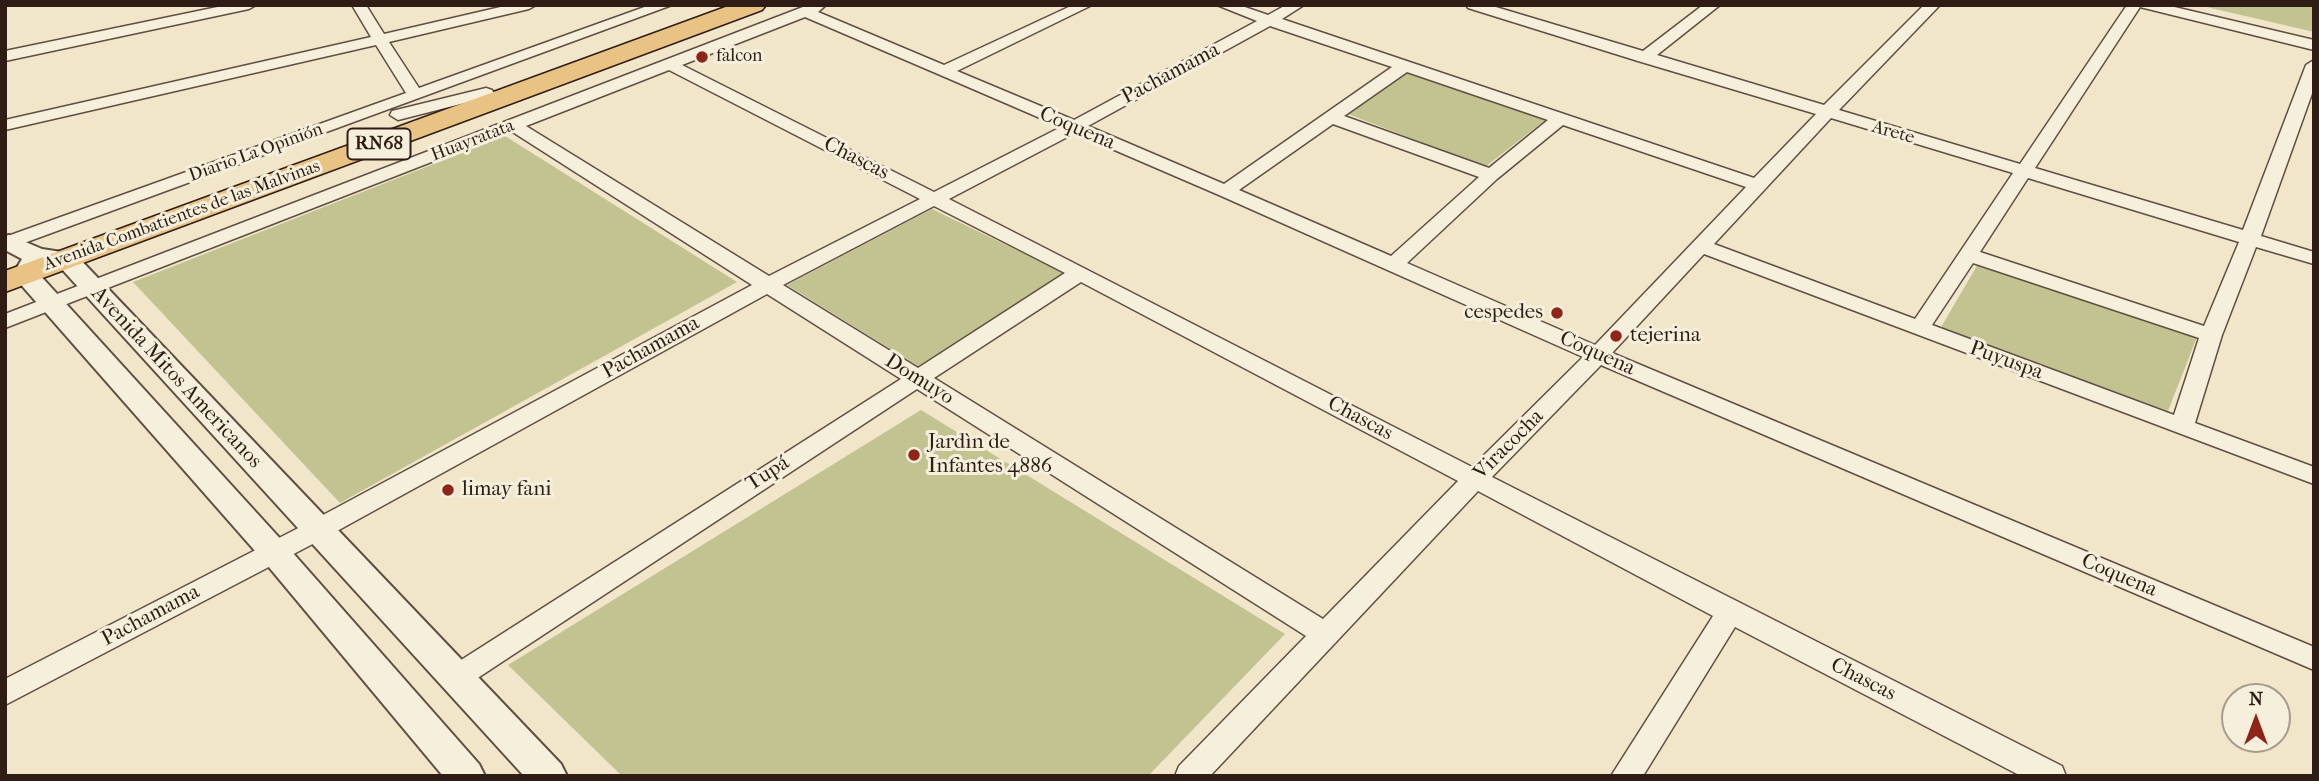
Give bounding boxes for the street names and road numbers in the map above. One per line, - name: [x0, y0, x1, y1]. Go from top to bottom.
- street label: Pachamama: [1118, 38, 1224, 110]
- street label: Coquena: [1035, 102, 1119, 156]
- street label: Huayratata: [428, 115, 518, 167]
- street label: Arete: [1869, 117, 1917, 149]
- street label: Diario La Opinión: [186, 119, 326, 187]
- road number: RN68: [348, 128, 410, 160]
- street label: Chascas: [819, 132, 893, 186]
- street label: Avenida Combatientes de las Malvinas: [41, 156, 323, 276]
- street label: Avenida Mitos Americanos: [85, 282, 267, 474]
- street label: Pachamama: [598, 311, 704, 385]
- street label: Coquena: [1555, 326, 1639, 382]
- street label: Puyuspa: [1966, 336, 2046, 386]
- street label: Domuyo: [880, 349, 958, 411]
- street label: Chascas: [1323, 391, 1397, 447]
- street label: Viracocha: [1469, 405, 1549, 485]
- street label: Tupá: [742, 451, 794, 497]
- street label: Coquena: [2077, 549, 2161, 603]
- street label: Pachamama: [98, 580, 204, 652]
- street label: Chascas: [1826, 653, 1900, 707]

